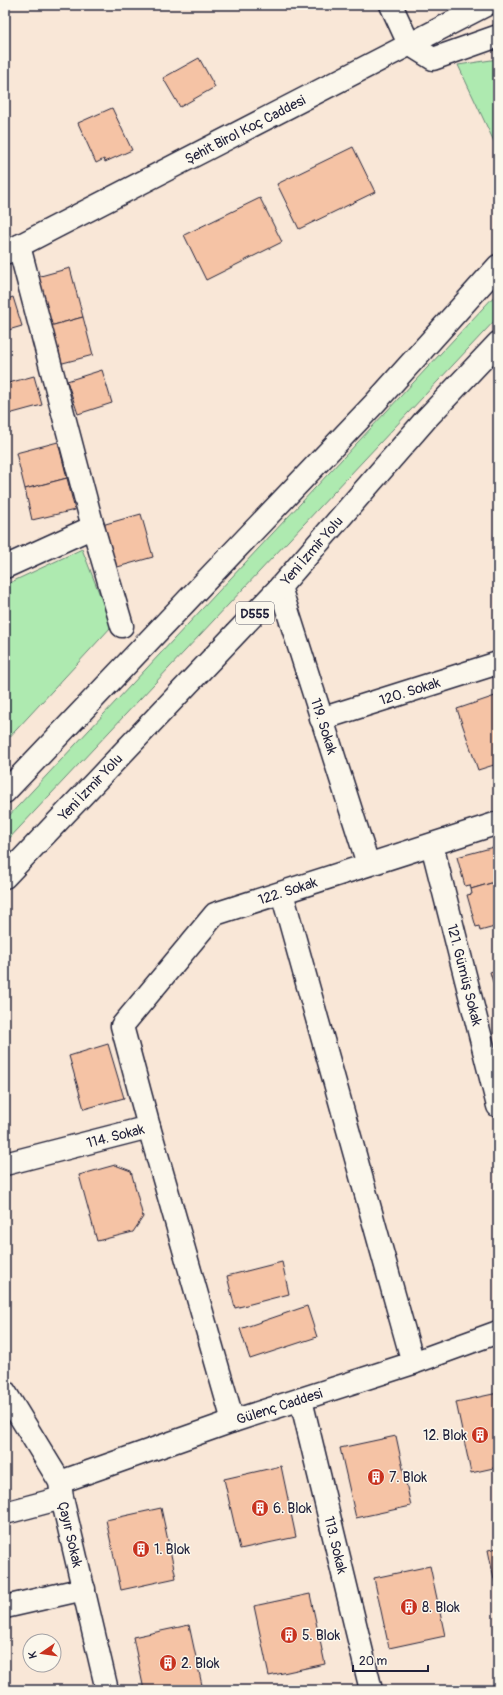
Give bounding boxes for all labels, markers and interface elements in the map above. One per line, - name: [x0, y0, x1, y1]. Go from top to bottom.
- street label: Şehit Birol Koç Caddesi: [182, 91, 309, 168]
- street label: Yeni İzmir Yolu: [277, 513, 347, 590]
- road number: D555: [236, 602, 274, 624]
- street label: 120. Sokak: [377, 674, 443, 709]
- street label: 119. Sokak: [307, 696, 341, 757]
- street label: Yeni İzmir Yolu: [54, 750, 126, 825]
- street label: 122. Sokak: [256, 874, 320, 909]
- street label: 121. Gümüş Sokak: [443, 922, 485, 1028]
- street label: 114. Sokak: [85, 1120, 146, 1152]
- street label: Gülenç Caddesi: [234, 1385, 325, 1428]
- building icon: 12. Blok: [470, 1425, 490, 1445]
- place label: 12. Blok: [423, 1427, 467, 1444]
- building icon: 7. Blok: [366, 1467, 386, 1487]
- place label: 7. Blok: [389, 1469, 427, 1486]
- building icon: 6. Blok: [250, 1498, 270, 1518]
- street label: Çayır Sokak: [54, 1500, 86, 1569]
- place label: 6. Blok: [273, 1500, 312, 1517]
- street label: 113. Sokak: [320, 1514, 351, 1576]
- building icon: 1. Blok: [131, 1539, 151, 1559]
- place label: 1. Blok: [154, 1541, 190, 1558]
- building icon: 8. Blok: [399, 1597, 419, 1617]
- place label: 8. Blok: [422, 1599, 460, 1616]
- building icon: 5. Blok: [279, 1625, 299, 1645]
- place label: 5. Blok: [302, 1627, 340, 1644]
- north arrow: [22, 1633, 62, 1673]
- scale bar: [353, 1647, 428, 1673]
- text: K: [26, 1650, 40, 1660]
- building icon: 2. Blok: [158, 1653, 178, 1673]
- text: 20 m: [359, 1654, 388, 1669]
- place label: 2. Blok: [181, 1655, 220, 1672]

